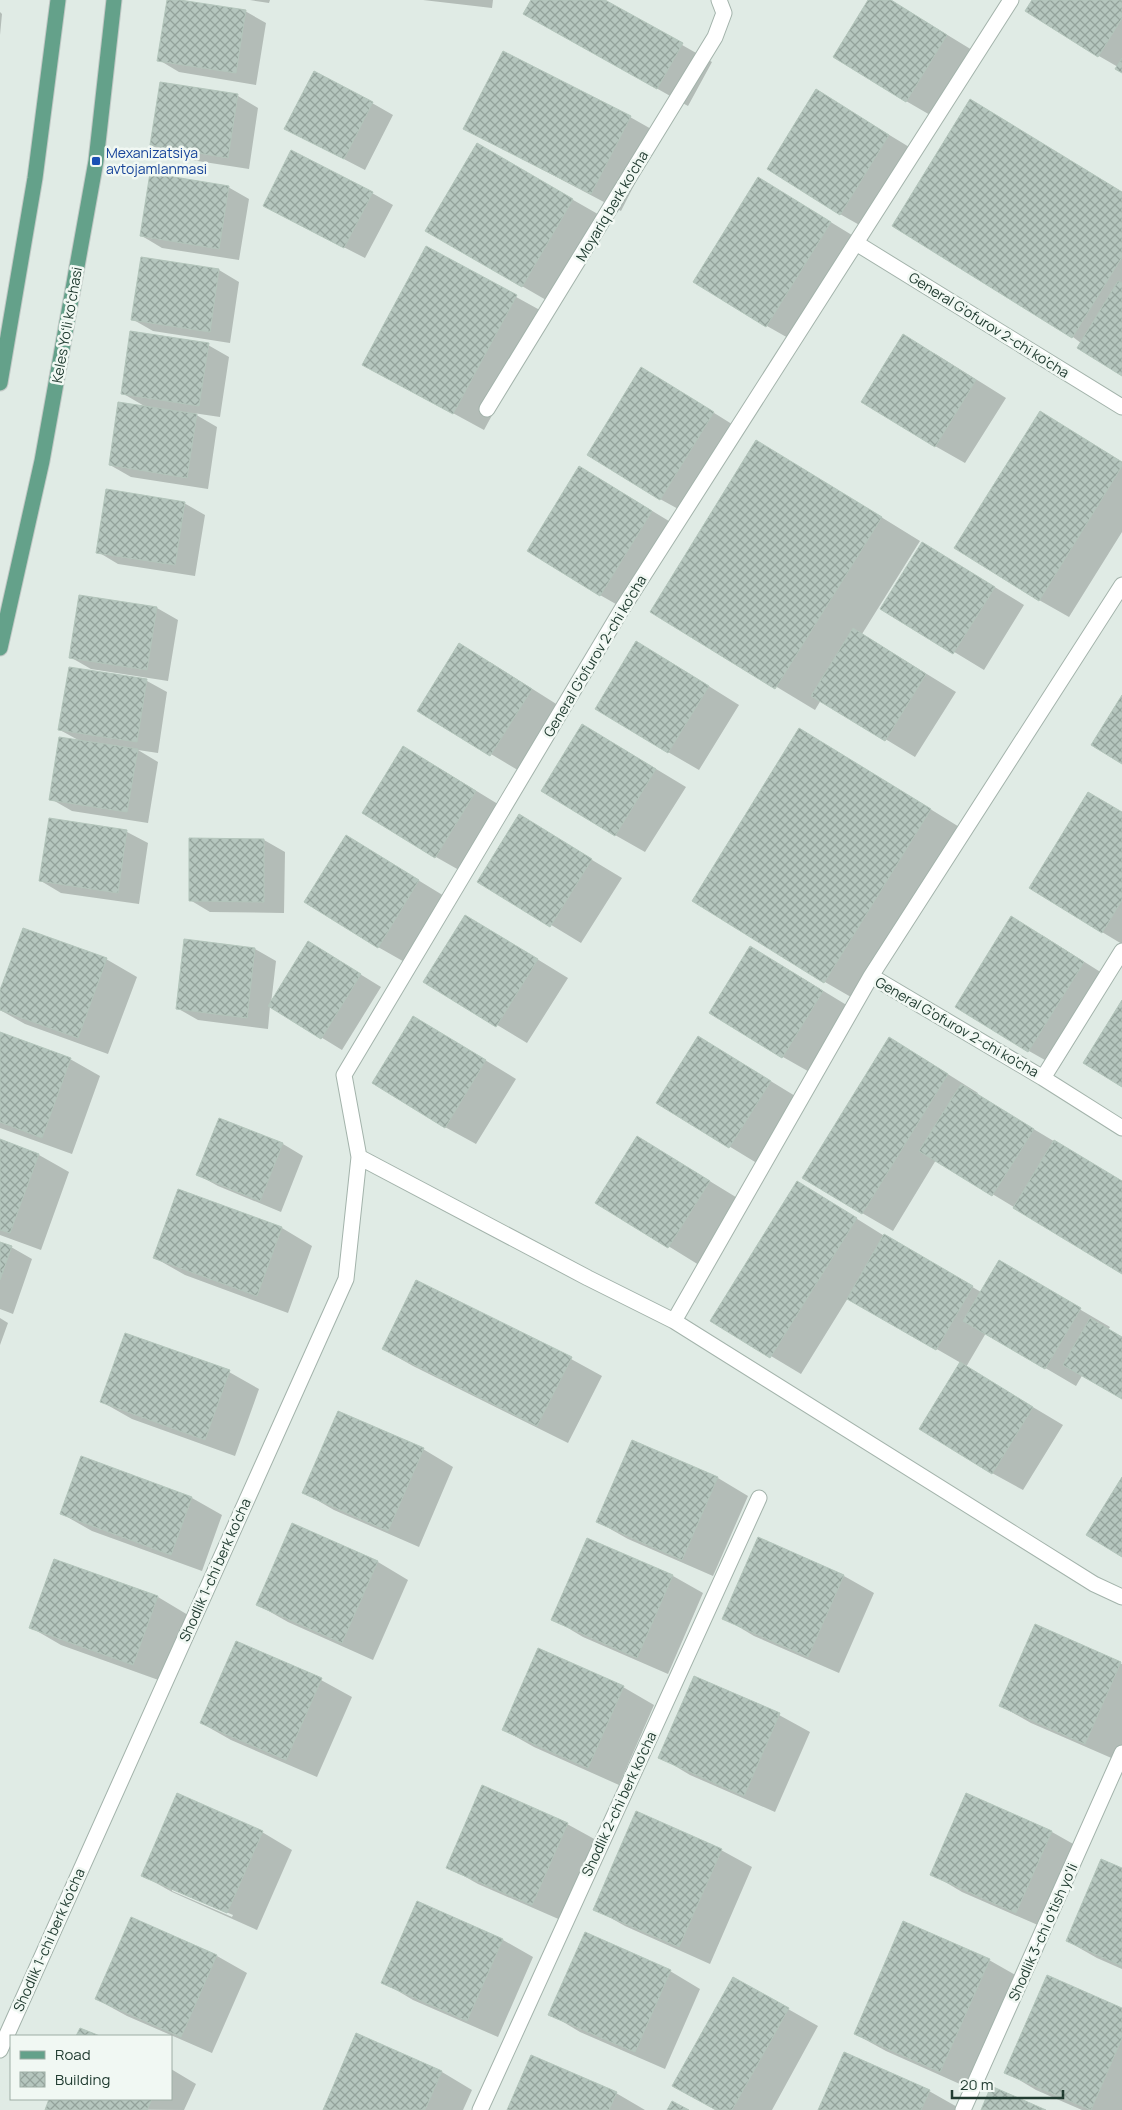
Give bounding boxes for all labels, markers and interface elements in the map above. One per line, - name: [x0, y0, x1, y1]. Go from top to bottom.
- place label: Mexanizatsiya avtojamlanmasi: [106, 143, 207, 178]
- street label: Moyariq berk ko'cha: [571, 147, 652, 265]
- marker: Mexanizatsiya avtojamlanmasi: [90, 155, 102, 167]
- street label: Keles Yoʻli koʻchasi: [47, 265, 86, 384]
- street label: General G'ofurov 2-chi ko'cha: [905, 267, 1073, 382]
- street label: General G'ofurov 2-chi ko'cha: [539, 571, 651, 740]
- street label: General G'ofurov 2-chi ko'cha: [872, 972, 1042, 1081]
- street label: Shodlik 1-chi berk ko'cha: [174, 1495, 255, 1644]
- street label: Shodlik 2-chi berk ko'cha: [577, 1728, 660, 1879]
- street label: Shodlik 3-chi o'tish yo'li: [1004, 1860, 1081, 2004]
- street label: Shodlik 1-chi berk ko'cha: [8, 1865, 89, 2014]
- legend: [10, 2035, 172, 2100]
- text: Road: [55, 2044, 91, 2065]
- scale bar: [952, 2068, 1063, 2100]
- text: Building: [55, 2069, 110, 2090]
- text: 20 m: [960, 2074, 993, 2095]

